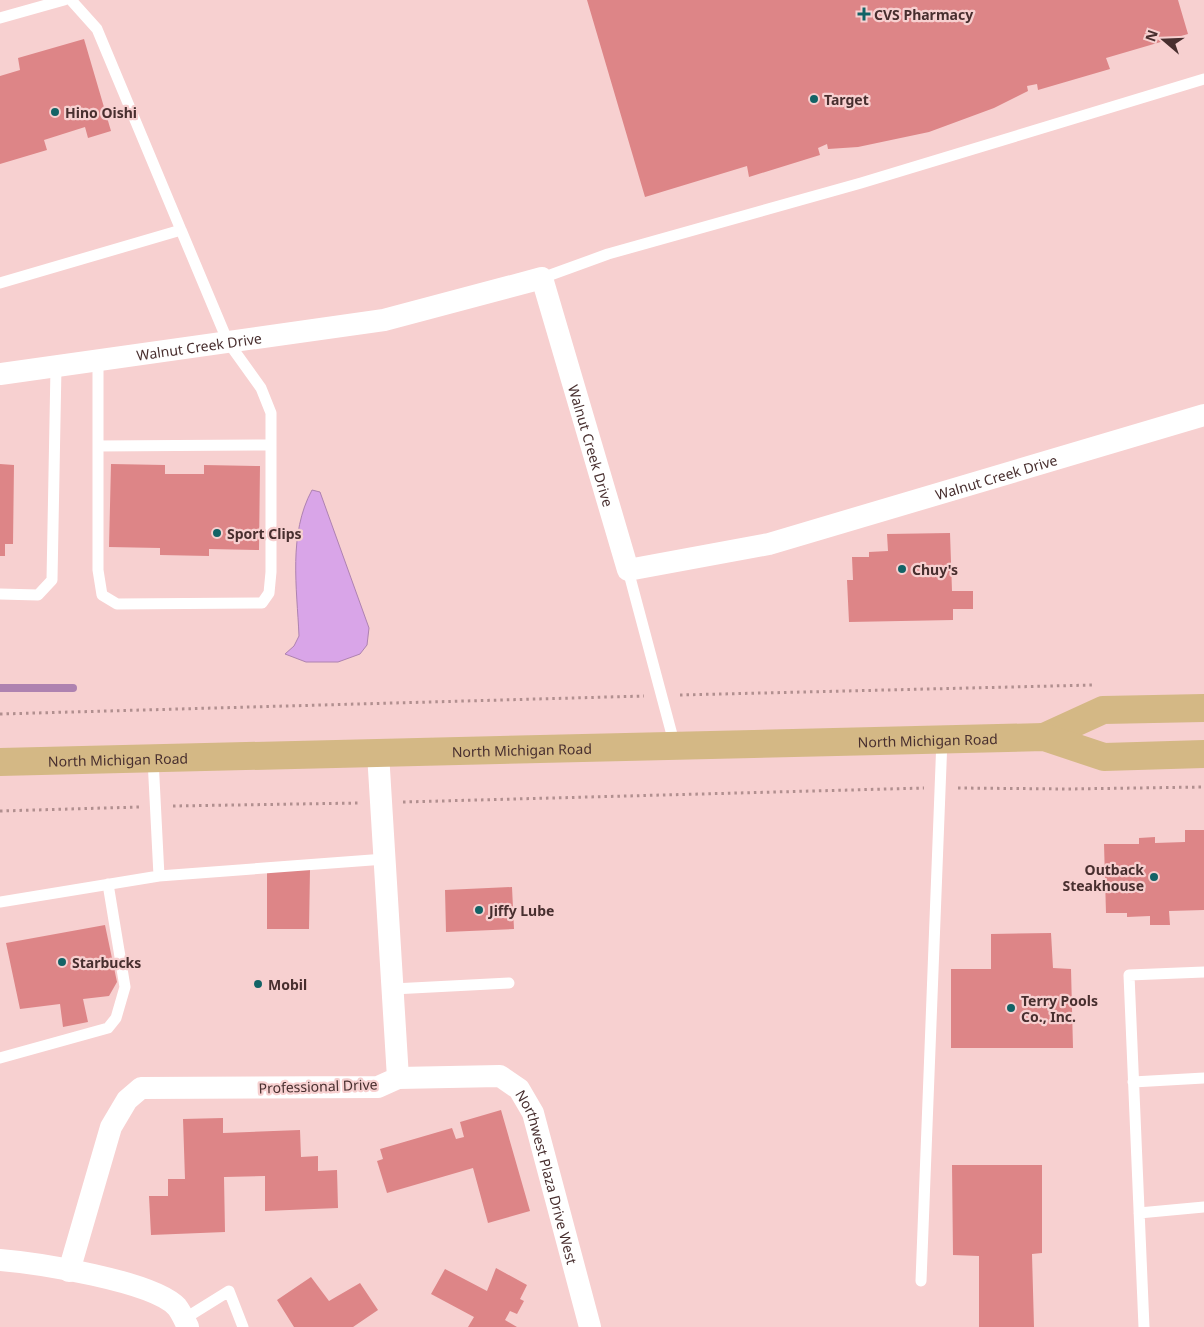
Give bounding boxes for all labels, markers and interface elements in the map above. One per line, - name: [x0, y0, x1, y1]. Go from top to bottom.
- place label: CVS Pharmacy: [874, 5, 973, 24]
- marker: CVS Pharmacy: [858, 8, 870, 20]
- north arrow: [1139, 15, 1189, 65]
- text: N: [1140, 27, 1162, 44]
- place label: Target: [824, 90, 869, 109]
- marker: Target: [808, 93, 820, 105]
- place label: Hino Oishi: [65, 103, 137, 122]
- marker: Hino Oishi: [49, 106, 61, 118]
- street label: Walnut Creek Drive: [135, 328, 263, 364]
- street label: Walnut Creek Drive: [564, 382, 618, 509]
- street label: Walnut Creek Drive: [933, 450, 1059, 504]
- place label: Sport Clips: [227, 524, 302, 543]
- marker: Sport Clips: [211, 527, 223, 539]
- place label: Chuy's: [912, 560, 958, 579]
- marker: Chuy's: [896, 563, 908, 575]
- street label: North Michigan Road: [857, 729, 998, 751]
- street label: North Michigan Road: [452, 738, 592, 761]
- street label: North Michigan Road: [48, 748, 188, 770]
- place label: Outback Steakhouse: [1062, 860, 1144, 895]
- marker: Outback Steakhouse: [1148, 871, 1160, 883]
- place label: Jiffy Lube: [487, 901, 554, 920]
- marker: Jiffy Lube: [473, 904, 485, 916]
- place label: Starbucks: [72, 953, 141, 972]
- marker: Starbucks: [56, 956, 68, 968]
- place label: Mobil: [268, 975, 307, 994]
- marker: Mobil: [252, 978, 264, 990]
- place label: Terry Pools Co., Inc.: [1021, 991, 1098, 1026]
- marker: Terry Pools Co., Inc.: [1005, 1002, 1017, 1014]
- street label: Professional Drive: [258, 1074, 378, 1098]
- street label: Northwest Plaza Drive West: [512, 1086, 582, 1266]

